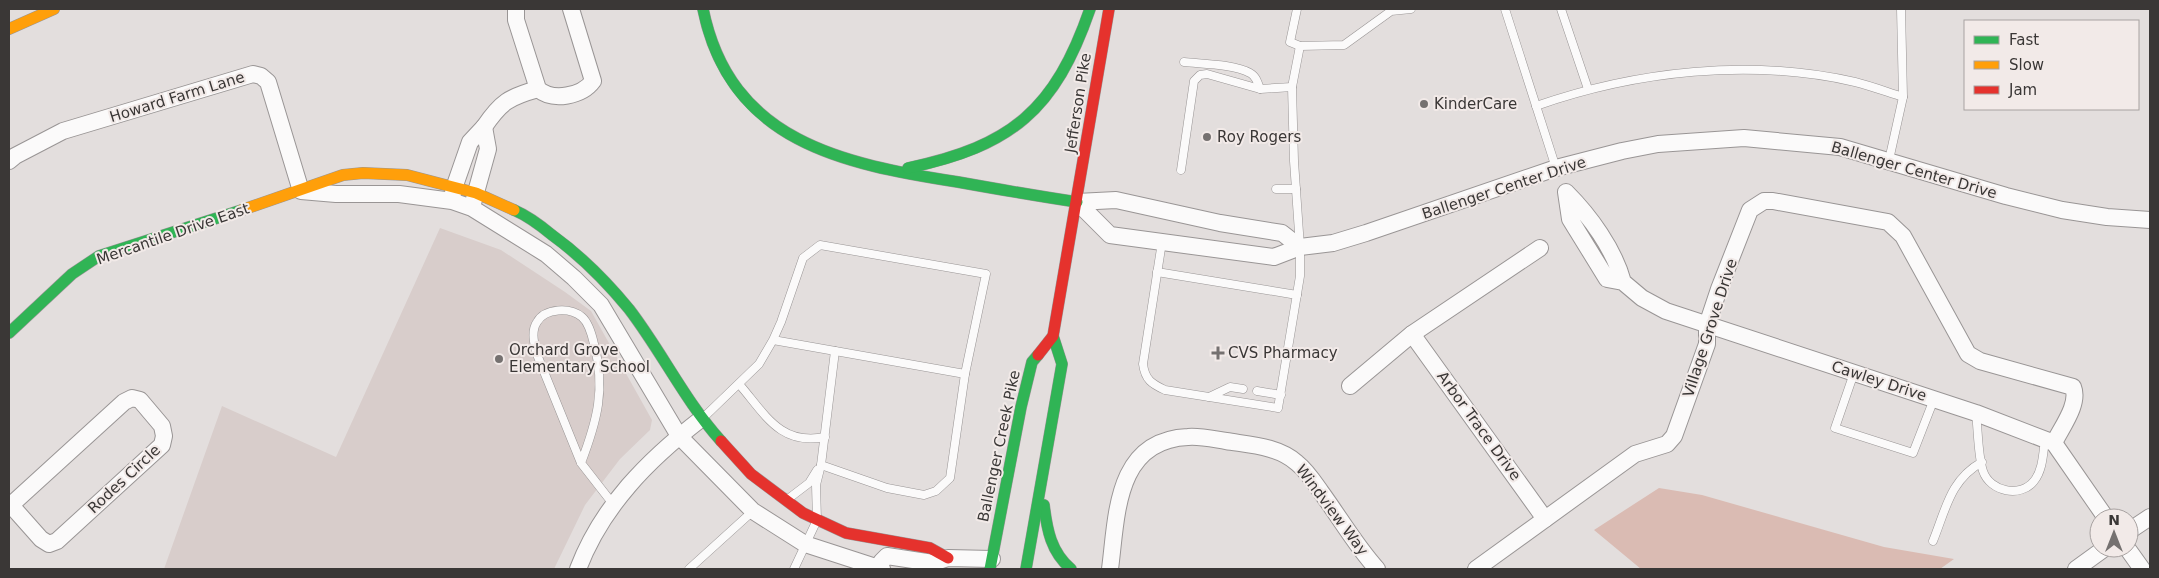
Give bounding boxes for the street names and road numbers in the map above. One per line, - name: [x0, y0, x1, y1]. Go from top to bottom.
- street label: Jefferson Pike: [1061, 52, 1095, 155]
- street label: Howard Farm Lane: [107, 68, 247, 126]
- street label: Ballenger Center Drive: [1829, 138, 1999, 202]
- street label: Ballenger Center Drive: [1420, 153, 1588, 223]
- street label: Mercantile Drive East: [94, 199, 252, 269]
- street label: Village Grove Drive: [1679, 256, 1741, 400]
- street label: Cawley Drive: [1829, 357, 1929, 405]
- street label: Ballenger Creek Pike: [974, 368, 1024, 524]
- street label: Arbor Trace Drive: [1433, 368, 1525, 484]
- street label: Rodes Circle: [84, 441, 164, 517]
- street label: Windview Way: [1292, 461, 1372, 559]

